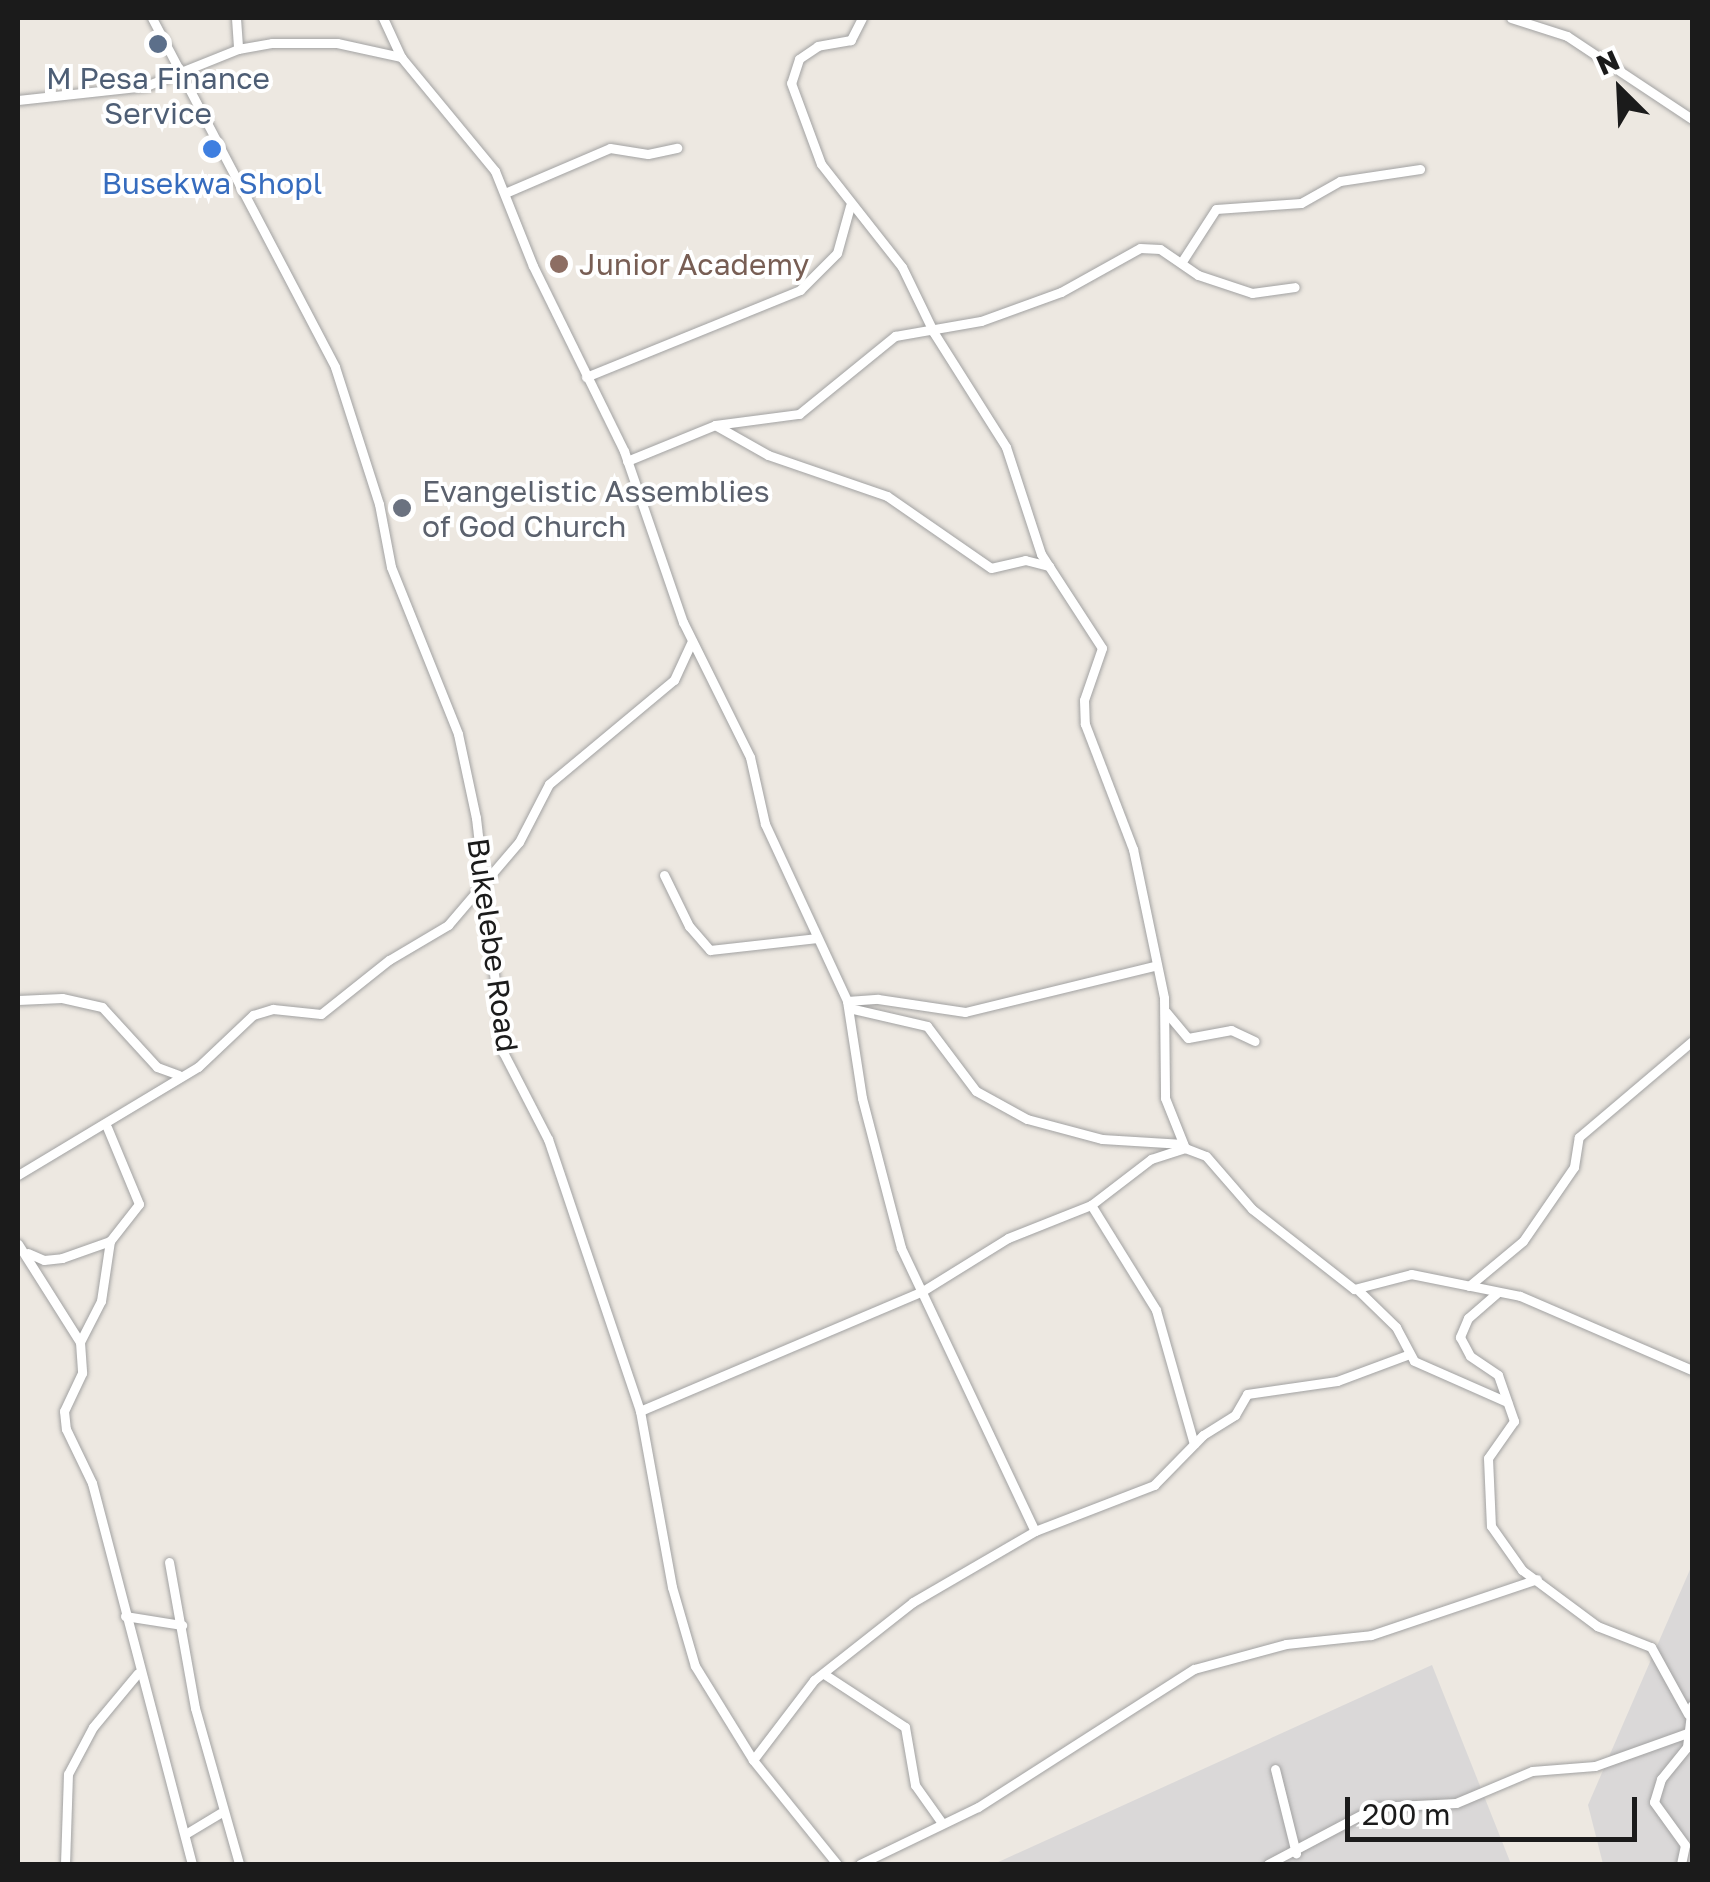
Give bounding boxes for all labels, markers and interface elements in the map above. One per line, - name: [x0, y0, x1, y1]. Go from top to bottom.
- marker: M Pesa Finance Service: [147, 33, 169, 55]
- north arrow: [1570, 40, 1670, 140]
- text: N: [1591, 43, 1624, 82]
- place label: M Pesa Finance Service: [46, 60, 270, 130]
- marker: Busekwa Shopl: [201, 138, 223, 160]
- place label: Busekwa Shopl: [102, 165, 322, 201]
- place label: Junior Academy: [579, 246, 809, 282]
- marker: Junior Academy: [548, 253, 570, 275]
- place label: Evangelistic Assemblies of God Church: [422, 473, 770, 544]
- marker: Evangelistic Assemblies of God Church: [391, 497, 413, 519]
- street label: Bukelebe Road: [460, 836, 526, 1054]
- scale bar: [1350, 1777, 1642, 1839]
- text: 200 m: [1362, 1796, 1451, 1832]

